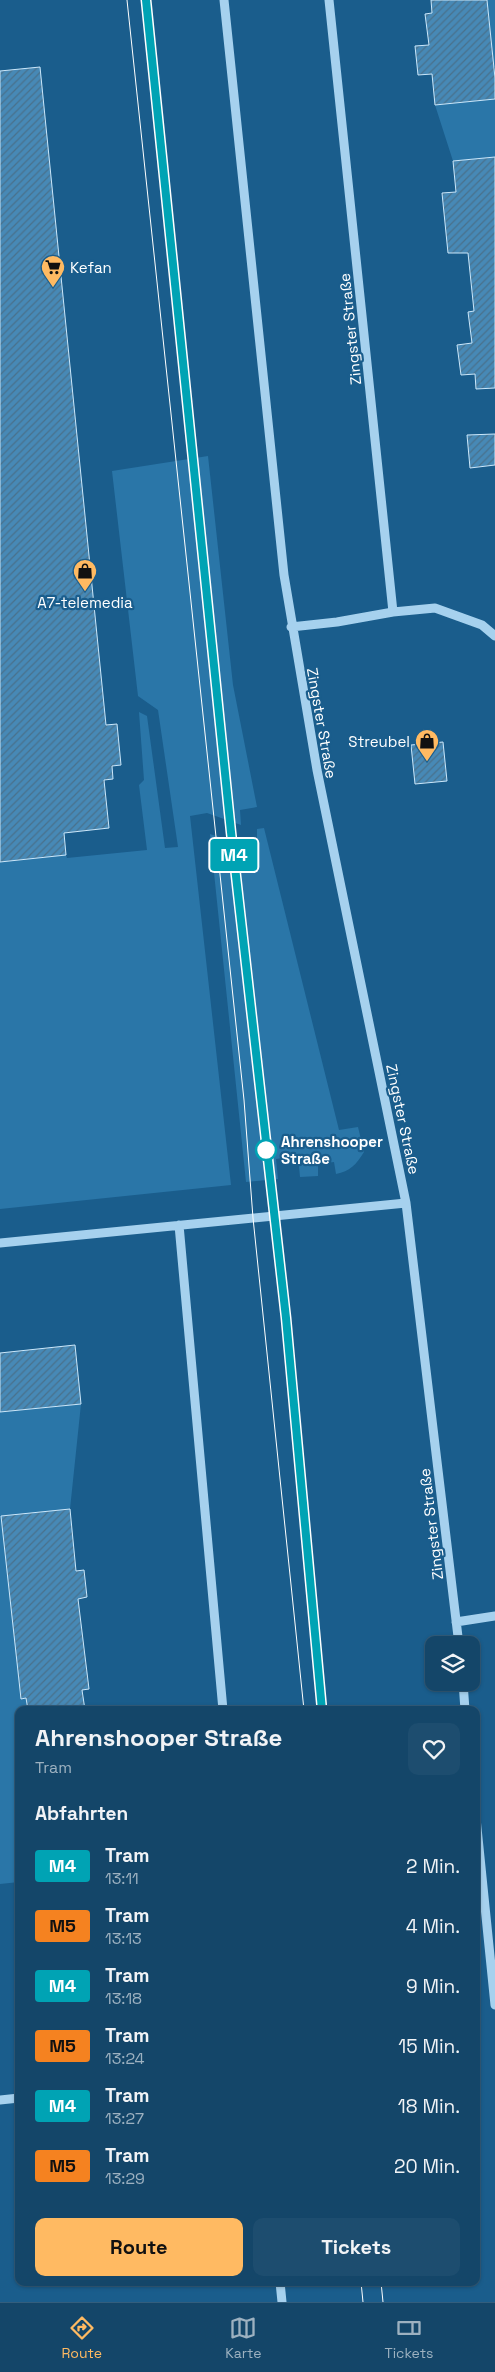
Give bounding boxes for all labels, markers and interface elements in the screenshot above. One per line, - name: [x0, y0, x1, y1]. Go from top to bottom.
- supermarket icon: Kefan: [40, 254, 66, 288]
- place label: Kefan: [70, 258, 112, 277]
- street label: Zingster Straße: [335, 272, 365, 386]
- shop icon: A7-telemedia: [72, 558, 98, 592]
- place label: A7-telemedia: [37, 593, 133, 612]
- street label: Zingster Straße: [303, 666, 341, 780]
- shop icon: Streubel: [414, 728, 440, 762]
- place label: Streubel: [348, 732, 410, 751]
- line badge: M4: [212, 839, 256, 871]
- text: M4: [220, 843, 248, 866]
- street label: Zingster Straße: [382, 1062, 424, 1176]
- place label: Ahrenshooper Straße: [281, 1132, 383, 1168]
- marker: Ahrenshooper Straße: [255, 1139, 277, 1161]
- street label: Zingster Straße: [415, 1467, 447, 1581]
- map controls: [425, 1636, 480, 1691]
- button: layers: [425, 1636, 480, 1691]
- text: Ahrenshooper Straße: [35, 1722, 282, 1753]
- button: heart: [408, 1723, 460, 1775]
- text: Tram: [35, 1757, 72, 1778]
- text: Abfahrten: [35, 1801, 128, 1826]
- text: Tram: [105, 1843, 149, 1868]
- text: M4: [49, 1854, 76, 1877]
- text: 2 Min.: [406, 1854, 460, 1879]
- text: 13:11: [105, 1868, 139, 1889]
- text: Tram: [105, 1903, 149, 1928]
- text: M5: [49, 1914, 76, 1937]
- text: 4 Min.: [406, 1914, 460, 1939]
- text: 13:13: [105, 1928, 142, 1949]
- text: Tram: [105, 1963, 149, 1988]
- text: M4: [49, 1974, 76, 1997]
- text: 9 Min.: [406, 1974, 460, 1999]
- text: 13:18: [105, 1988, 142, 2009]
- text: Tram: [105, 2023, 149, 2048]
- text: M5: [49, 2034, 76, 2057]
- text: 15 Min.: [398, 2034, 460, 2059]
- text: 13:24: [105, 2048, 145, 2069]
- text: Tram: [105, 2083, 149, 2108]
- text: M4: [49, 2094, 76, 2117]
- text: 18 Min.: [398, 2094, 460, 2119]
- text: 13:27: [105, 2108, 144, 2129]
- text: Tram: [105, 2143, 149, 2168]
- text: M5: [49, 2154, 76, 2177]
- text: 20 Min.: [394, 2154, 460, 2179]
- text: 13:29: [105, 2168, 145, 2189]
- button: Route: [35, 2218, 243, 2276]
- button: Tickets: [253, 2218, 460, 2276]
- tab: Route: [62, 2314, 102, 2362]
- tab: Karte: [225, 2314, 261, 2362]
- tab: Tickets: [385, 2314, 433, 2362]

